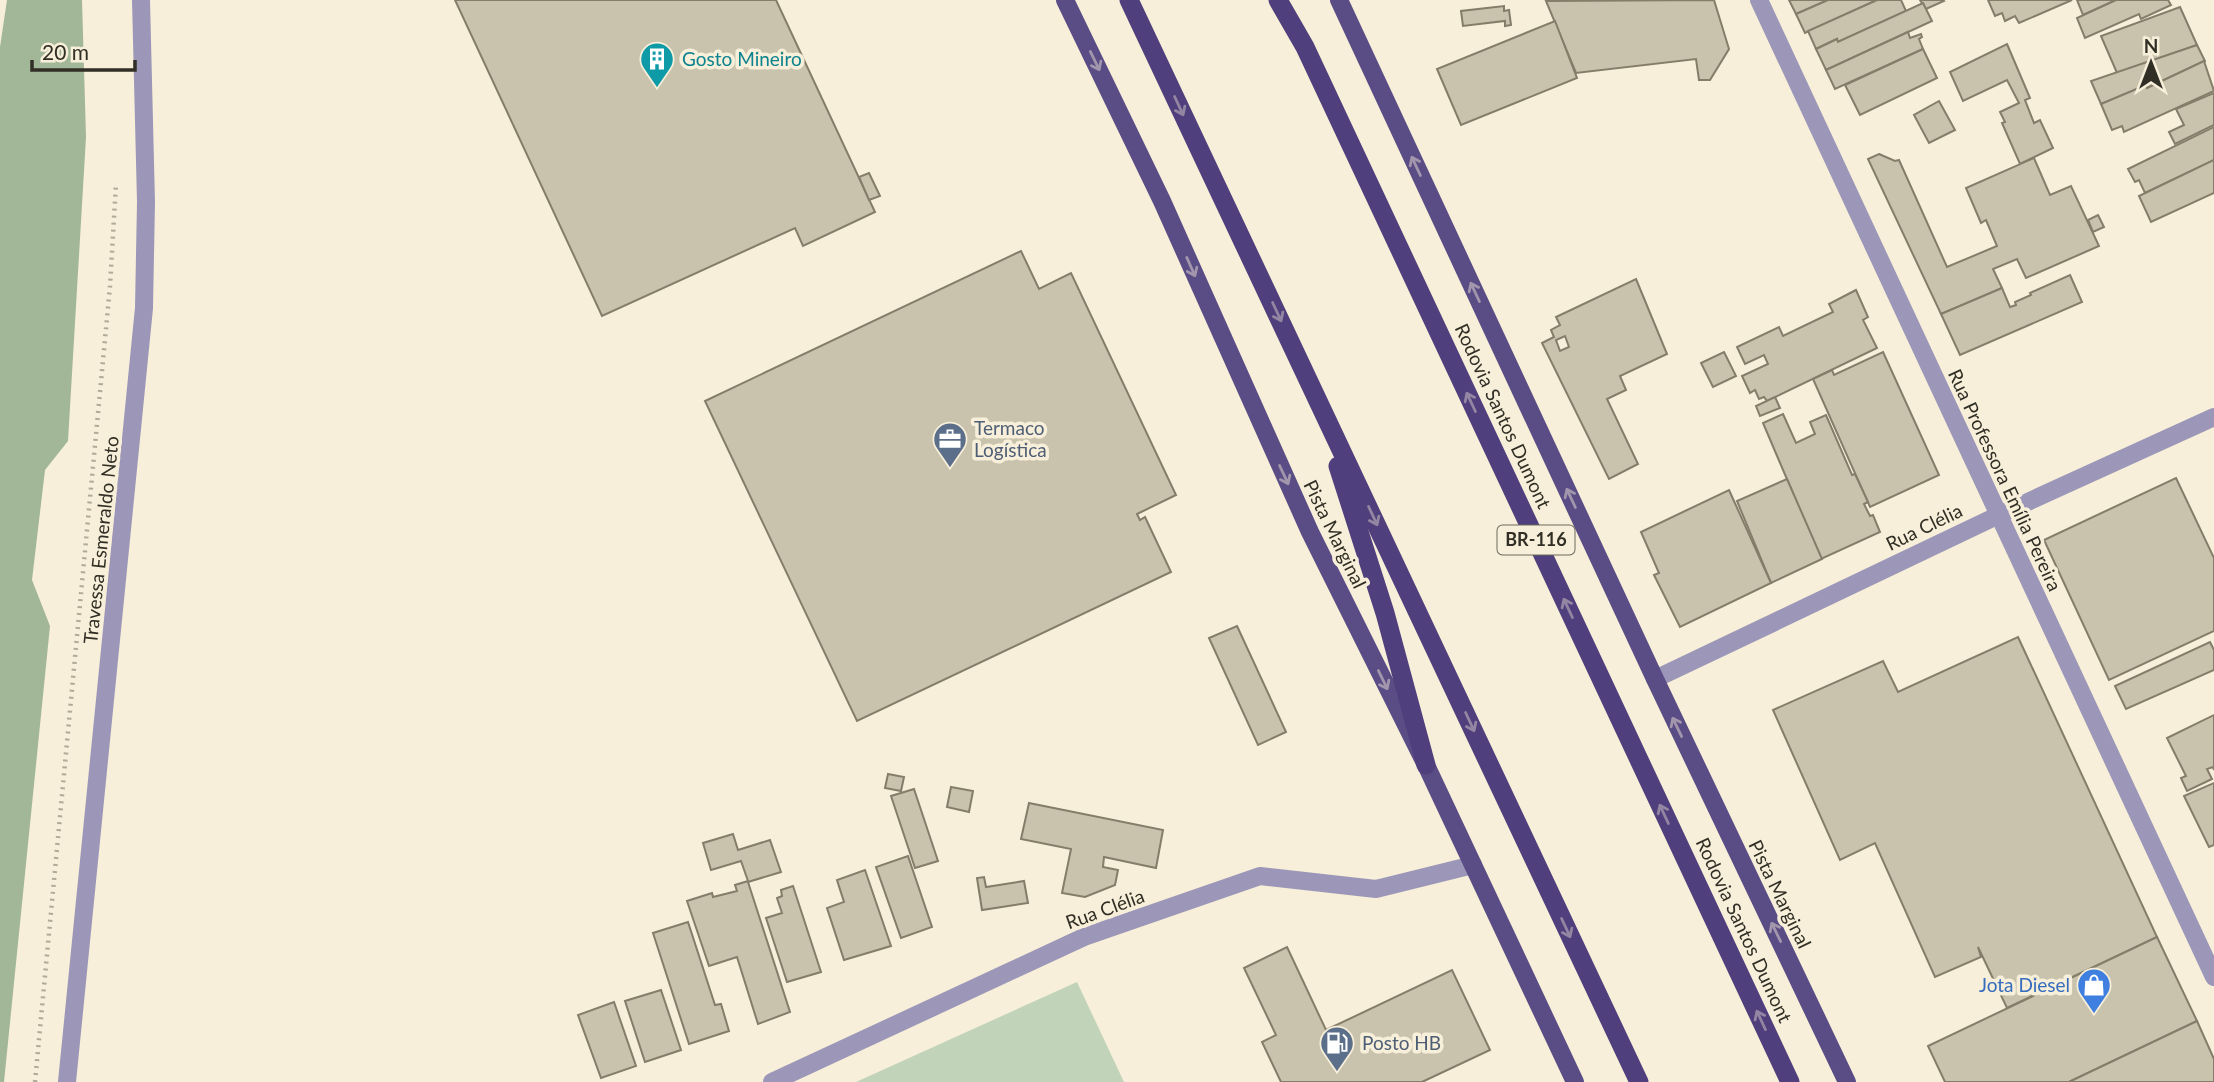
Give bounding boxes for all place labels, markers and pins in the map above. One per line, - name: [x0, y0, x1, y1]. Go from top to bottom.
- building icon: Gosto Mineiro: [638, 40, 676, 89]
- place label: Gosto Mineiro: [682, 47, 802, 70]
- place label: Termaco Logística: [974, 416, 1047, 461]
- office icon: Termaco Logística: [931, 420, 969, 469]
- shop icon: Jota Diesel: [2075, 966, 2113, 1015]
- place label: Jota Diesel: [1979, 973, 2070, 996]
- fuel station icon: Posto HB: [1318, 1024, 1356, 1073]
- place label: Posto HB: [1362, 1031, 1441, 1054]

